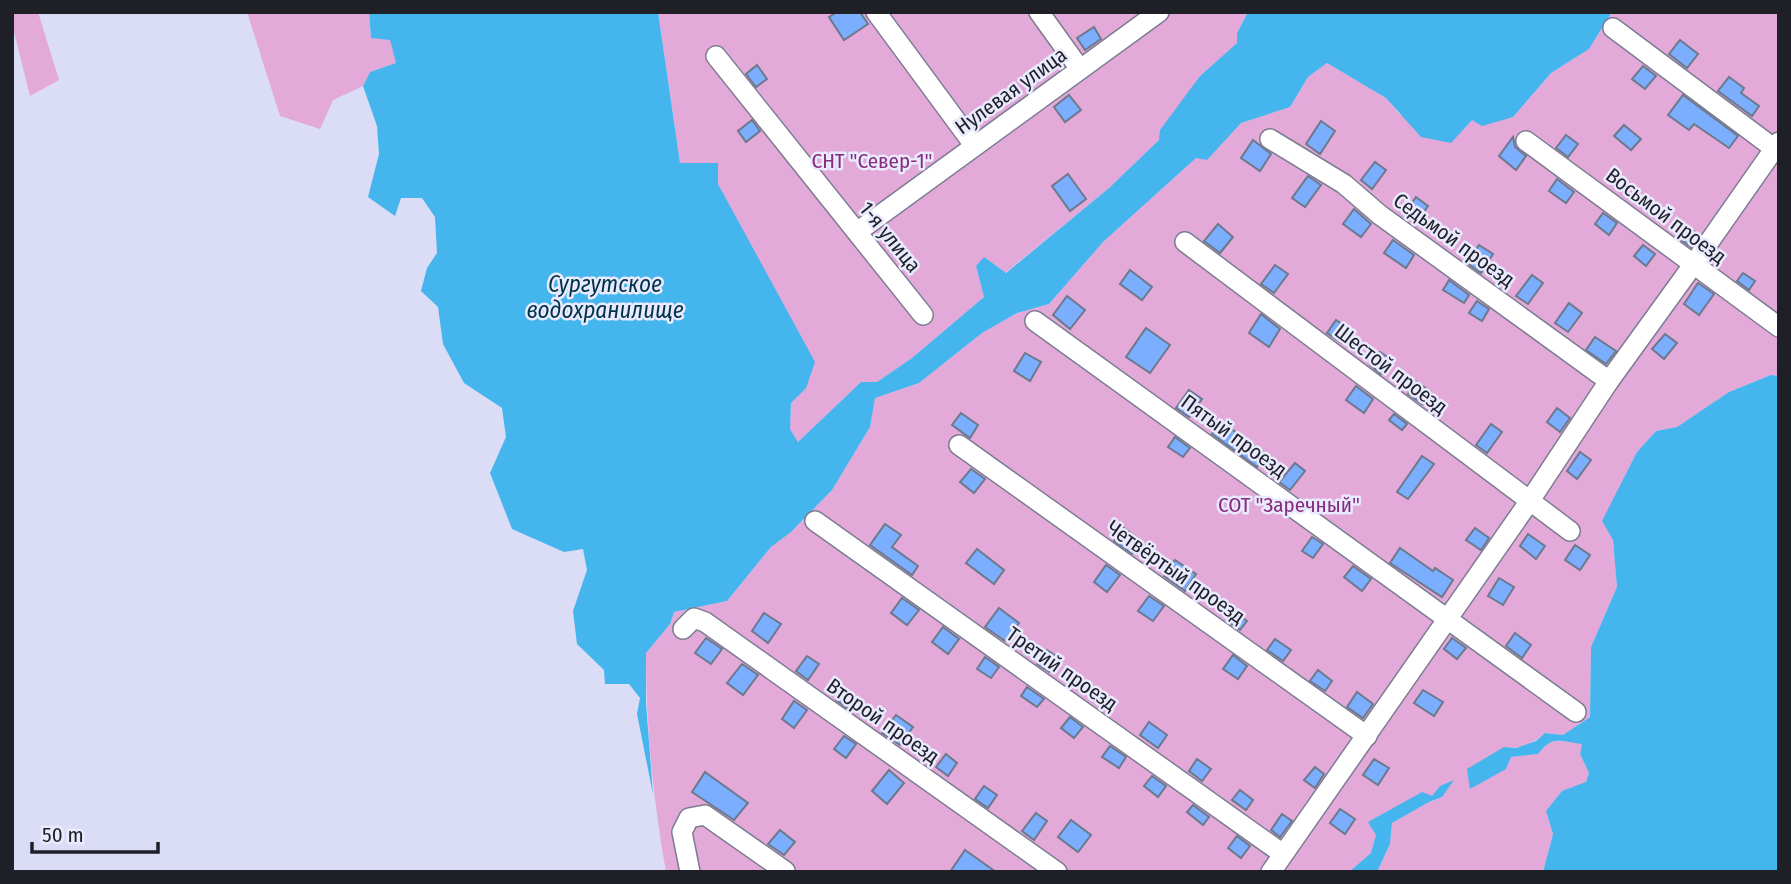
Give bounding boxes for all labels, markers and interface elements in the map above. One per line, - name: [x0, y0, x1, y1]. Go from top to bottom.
- street label: Нулевая улица: [950, 42, 1072, 140]
- park label: СНТ "Север-1": [811, 148, 933, 174]
- street label: Восьмой проезд: [1601, 162, 1731, 270]
- street label: Седьмой проезд: [1388, 187, 1520, 293]
- street label: 1-я улица: [854, 196, 926, 278]
- water label: Сургутское водохранилище: [526, 270, 684, 324]
- street label: Шестой проезд: [1329, 318, 1453, 420]
- street label: Пятый проезд: [1176, 389, 1292, 483]
- park label: СОТ "Заречный": [1218, 492, 1360, 518]
- street label: Четвёртый проезд: [1102, 515, 1250, 629]
- street label: Третий проезд: [1001, 621, 1123, 717]
- street label: Второй проезд: [822, 673, 944, 769]
- scale bar: [32, 810, 158, 854]
- text: 50 m: [42, 822, 84, 848]

